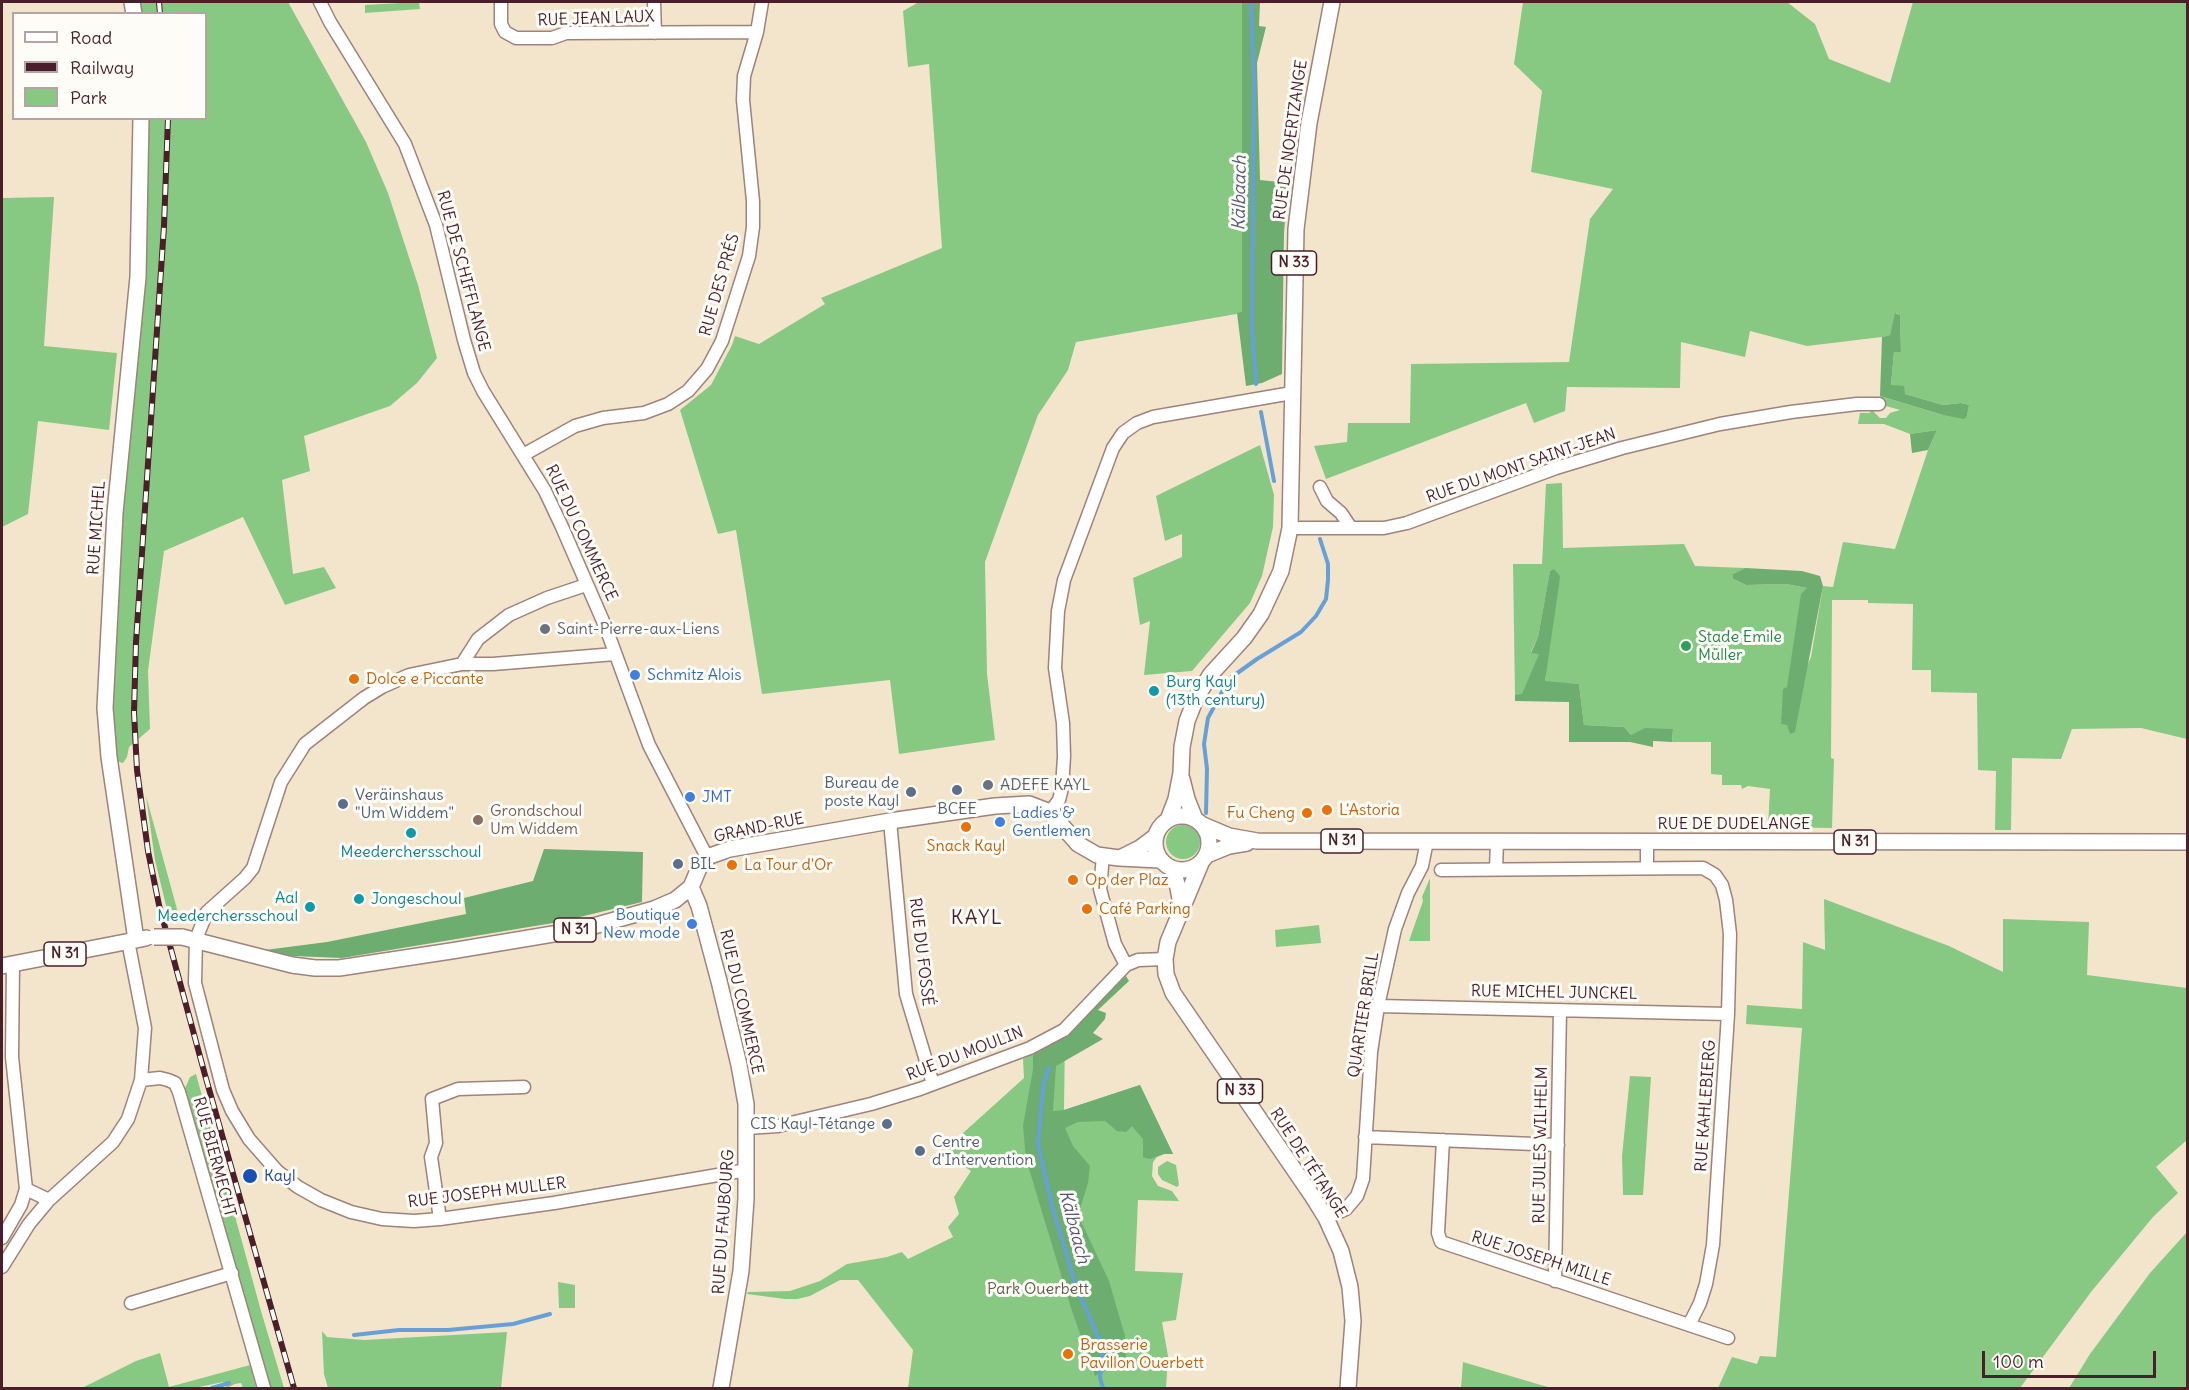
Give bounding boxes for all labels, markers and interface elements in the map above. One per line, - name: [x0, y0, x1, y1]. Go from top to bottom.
- street label: RUE JEAN LAUX: [537, 7, 655, 31]
- legend: [12, 12, 207, 120]
- text: Road: [70, 26, 112, 49]
- text: Railway: [70, 56, 134, 79]
- street label: RUE DE NOERTZANGE: [1270, 59, 1312, 221]
- text: Park: [70, 86, 107, 109]
- water label: Kälbaach: [1229, 155, 1251, 231]
- street label: RUE DE SCHIFFLANGE: [432, 188, 494, 354]
- street label: RUE DES PRÉS: [696, 232, 744, 338]
- road number: N 33: [1272, 251, 1316, 275]
- street label: RUE DU MONT SAINT-JEAN: [1424, 425, 1618, 507]
- street label: RUE DU COMMERCE: [541, 462, 621, 604]
- street label: RUE MICHEL: [84, 480, 110, 576]
- place label: Saint-Pierre-aux-Liens: [557, 619, 719, 639]
- marker: Saint-Pierre-aux-Liens: [538, 622, 552, 636]
- place label: Stade Emile Müller: [1698, 627, 1782, 665]
- marker: Stade Emile Müller: [1679, 639, 1693, 653]
- place label: Schmitz Alois: [647, 665, 741, 685]
- marker: Schmitz Alois: [628, 668, 642, 682]
- place label: Dolce e Piccante: [366, 669, 484, 689]
- marker: Dolce e Piccante: [347, 672, 361, 686]
- place label: Burg Kayl (13th century): [1166, 672, 1265, 710]
- marker: Burg Kayl (13th century): [1147, 684, 1161, 698]
- place label: Bureau de poste Kayl: [824, 773, 899, 811]
- place label: ADEFE KAYL: [1000, 775, 1090, 795]
- marker: ADEFE KAYL: [981, 778, 995, 792]
- marker: BCEE: [950, 783, 964, 797]
- place label: Veräinshaus "Um Widdem": [355, 785, 454, 823]
- marker: Bureau de poste Kayl: [904, 785, 918, 799]
- place label: JMT: [702, 787, 732, 807]
- marker: JMT: [683, 790, 697, 804]
- marker: Veräinshaus "Um Widdem": [336, 797, 350, 811]
- place label: BCEE: [937, 799, 977, 819]
- place label: L'Astoria: [1339, 800, 1400, 820]
- place label: Grondschoul Um Widdem: [490, 801, 582, 839]
- place label: Ladies & Gentlemen: [1012, 803, 1091, 841]
- place label: Fu Cheng: [1227, 803, 1295, 823]
- marker: L'Astoria: [1320, 803, 1334, 817]
- marker: Fu Cheng: [1300, 806, 1314, 820]
- street label: GRAND-RUE: [712, 809, 806, 847]
- marker: Grondschoul Um Widdem: [471, 813, 485, 827]
- street label: RUE DE DUDELANGE: [1658, 814, 1810, 834]
- marker: Ladies & Gentlemen: [993, 815, 1007, 829]
- marker: Snack Kayl: [959, 820, 973, 834]
- marker: Meederchersschoul: [404, 826, 418, 840]
- road number: N 31: [1321, 829, 1363, 853]
- road number: N 31: [1834, 830, 1876, 854]
- place label: Snack Kayl: [927, 836, 1005, 856]
- place label: Meederchersschoul: [341, 842, 481, 862]
- place label: BIL: [690, 854, 716, 874]
- place label: La Tour d'Or: [744, 855, 833, 875]
- marker: BIL: [671, 857, 685, 871]
- marker: La Tour d'Or: [725, 858, 739, 872]
- place label: Op der Plaz: [1085, 870, 1169, 890]
- marker: Op der Plaz: [1066, 873, 1080, 887]
- place label: Aal Meederchersschoul: [157, 888, 298, 926]
- place label: Jongeschoul: [371, 889, 461, 909]
- marker: Jongeschoul: [352, 892, 366, 906]
- street label: RUE DU FOSSÉ: [905, 897, 937, 1007]
- place label: Café Parking: [1099, 899, 1191, 919]
- marker: Aal Meederchersschoul: [303, 900, 317, 914]
- marker: Café Parking: [1080, 902, 1094, 916]
- place label: Boutique New mode: [603, 905, 680, 943]
- district label: KAYL: [951, 906, 1003, 930]
- marker: Boutique New mode: [685, 917, 699, 931]
- road number: N 31: [554, 918, 596, 942]
- street label: RUE DU COMMERCE: [715, 928, 767, 1076]
- road number: N 31: [44, 942, 86, 966]
- street label: QUARTIER BRILL: [1345, 951, 1383, 1079]
- street label: RUE MICHEL JUNCKEL: [1471, 982, 1637, 1004]
- street label: RUE DU MOULIN: [904, 1023, 1026, 1085]
- street label: RUE KAHLEBIERG: [1692, 1039, 1720, 1173]
- street label: RUE JULES WILHELM: [1530, 1066, 1552, 1224]
- road number: N 33: [1218, 1079, 1262, 1103]
- street label: RUE BIERMECHT: [189, 1095, 239, 1219]
- street label: RUE DE TÉTANGE: [1265, 1105, 1351, 1221]
- place label: CIS Kayl-Tétange: [750, 1114, 875, 1134]
- marker: CIS Kayl-Tétange: [880, 1117, 894, 1131]
- place label: Centre d'Intervention: [932, 1132, 1034, 1170]
- marker: Centre d'Intervention: [913, 1144, 927, 1158]
- street label: RUE DU FAUBOURG: [709, 1149, 739, 1295]
- place label: Kayl: [264, 1166, 296, 1186]
- marker: Kayl: [241, 1167, 259, 1185]
- street label: RUE JOSEPH MULLER: [407, 1174, 567, 1212]
- water label: Kälbaach: [1054, 1188, 1094, 1266]
- street label: RUE JOSEPH MILLE: [1469, 1227, 1613, 1291]
- park label: Park Ouerbett: [987, 1279, 1089, 1299]
- place label: Brasserie Pavillon Ouerbett: [1080, 1335, 1204, 1373]
- scale bar: [1985, 1339, 2159, 1377]
- marker: Brasserie Pavillon Ouerbett: [1061, 1347, 1075, 1361]
- text: 100 m: [1993, 1350, 2044, 1373]

